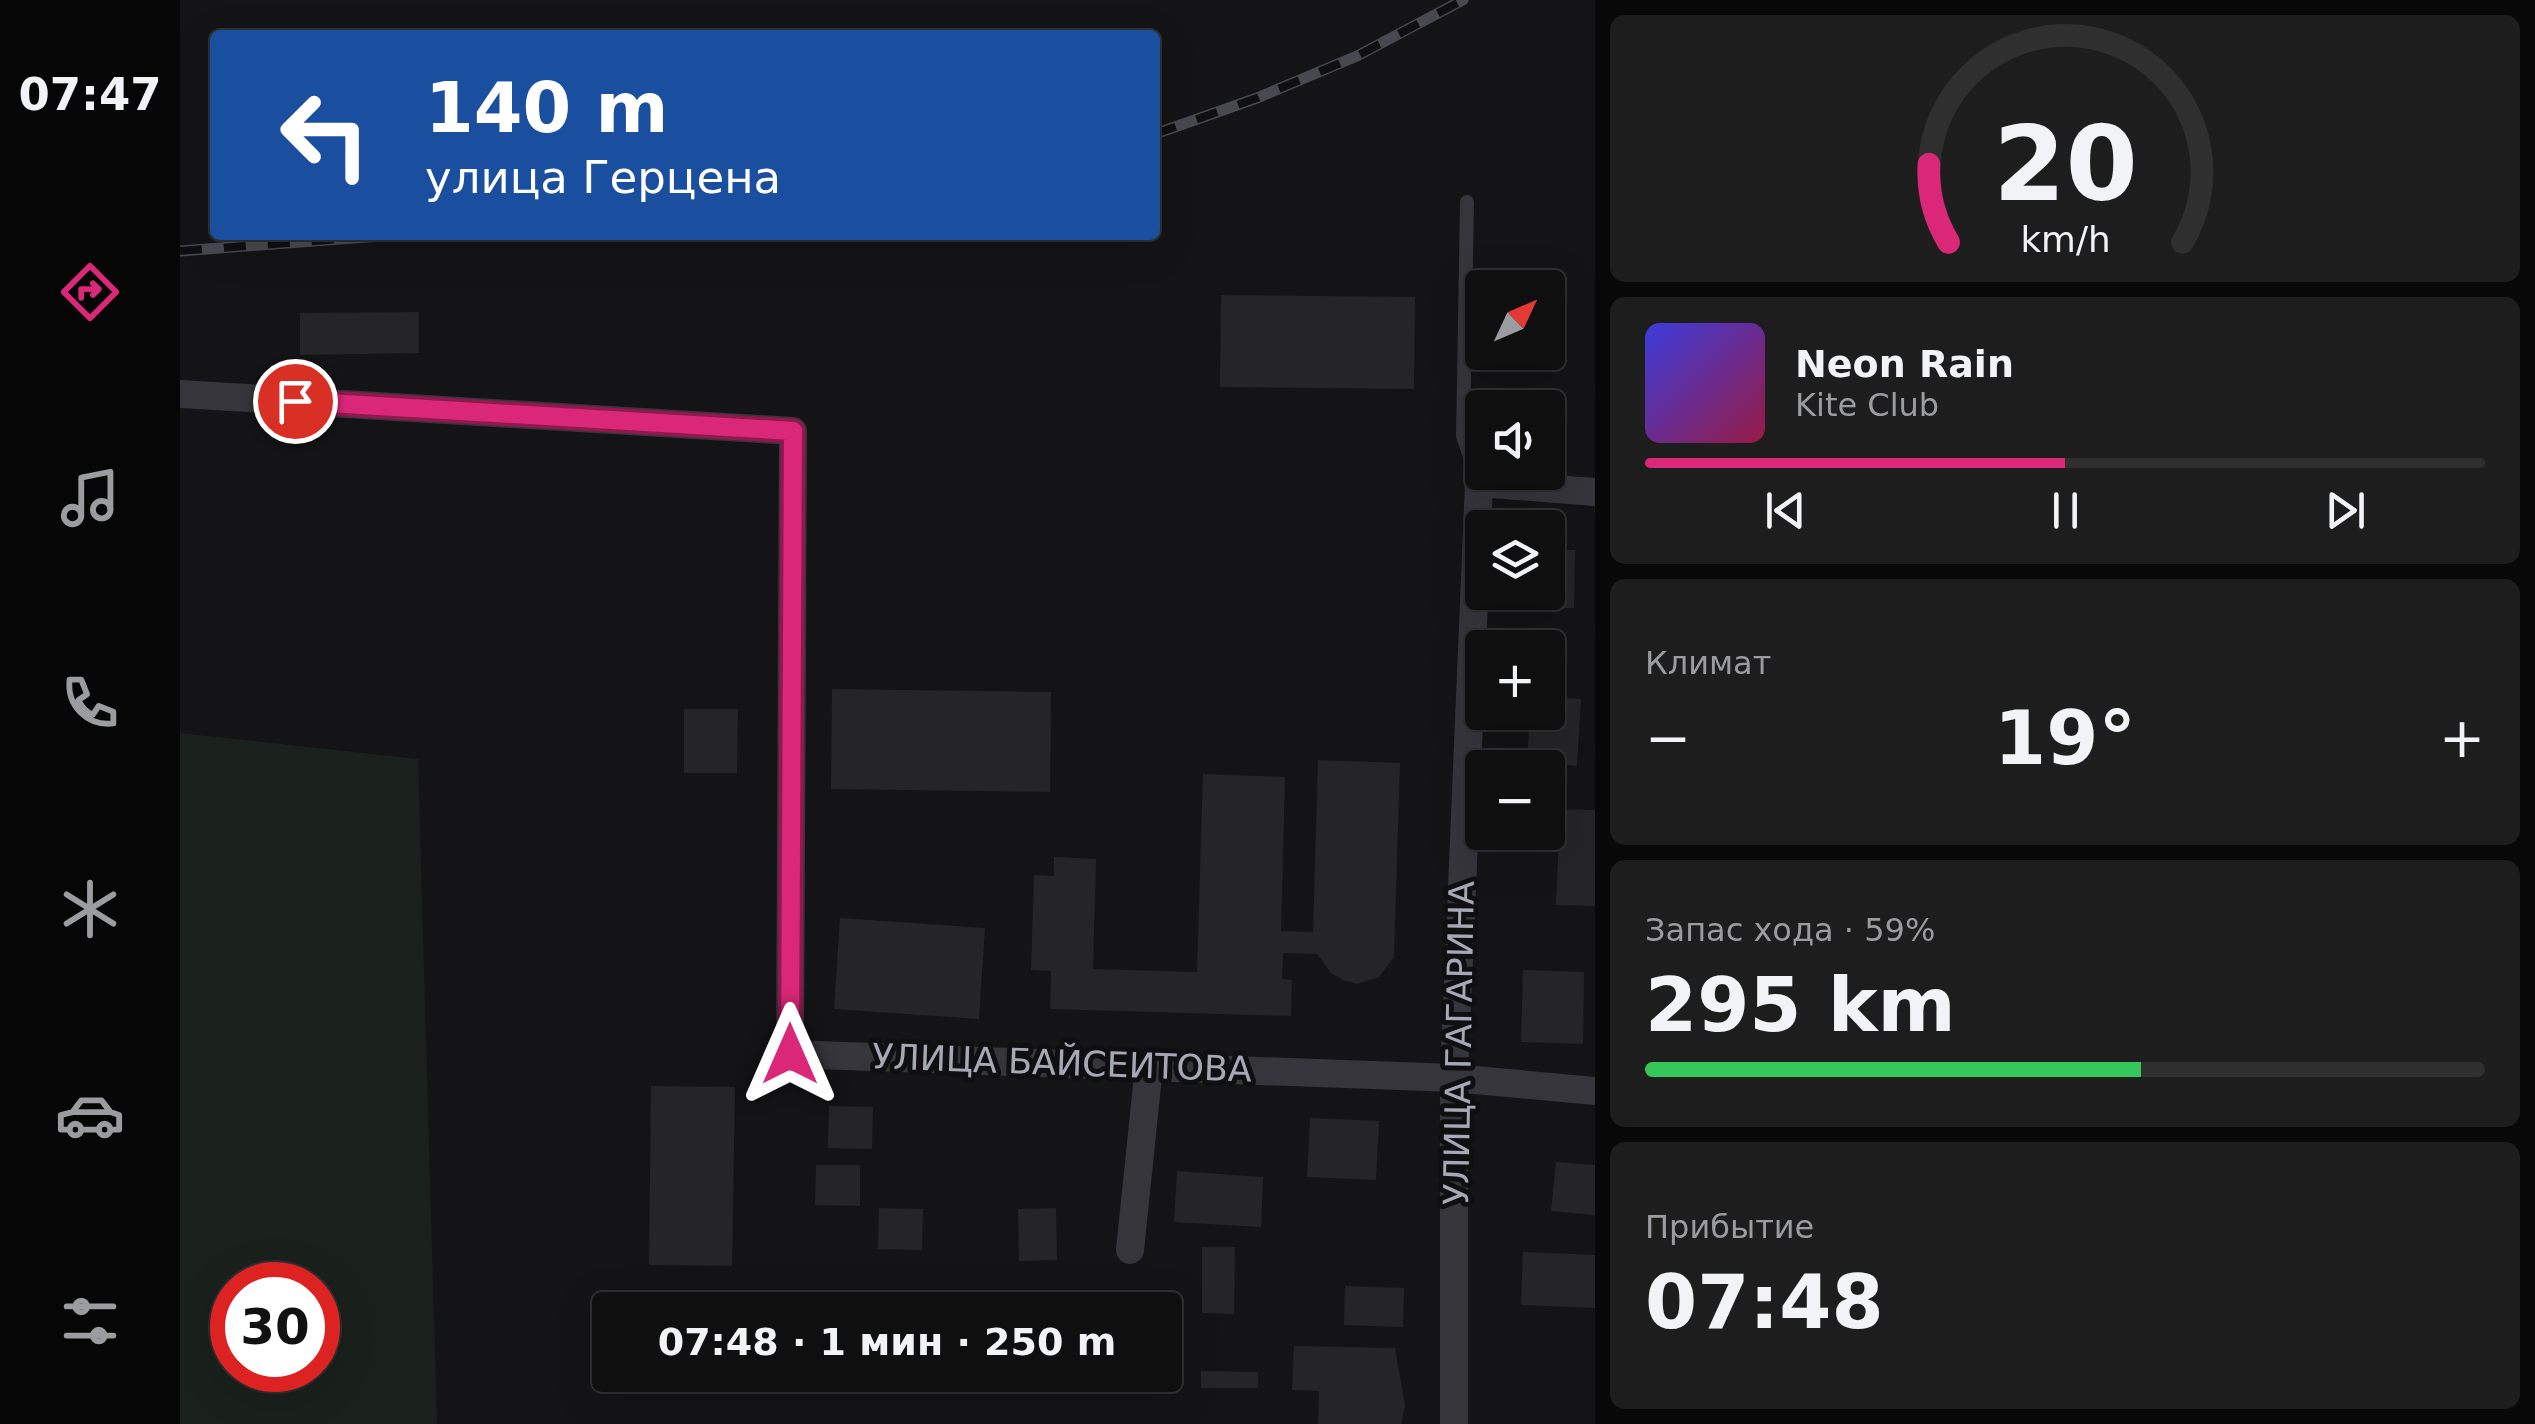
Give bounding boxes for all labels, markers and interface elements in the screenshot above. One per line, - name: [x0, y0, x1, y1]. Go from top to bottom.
- text: 140 m: [425, 67, 668, 149]
- text: 07:47: [18, 68, 162, 121]
- icon: left: [260, 70, 390, 200]
- text: 20: [1993, 103, 2137, 225]
- text: улица Герцена: [425, 151, 781, 204]
- text: km/h: [2020, 219, 2110, 260]
- icon: directions: [55, 257, 125, 327]
- north arrow: [1465, 270, 1565, 370]
- map controls: [1465, 270, 1565, 850]
- text: Neon Rain: [1795, 342, 2014, 386]
- pin: [253, 359, 338, 444]
- icon: arrive: [268, 374, 323, 429]
- text: Kite Club: [1795, 386, 1939, 424]
- button: sound: [1465, 390, 1565, 490]
- icon: music: [55, 463, 125, 533]
- icon: previous: [1758, 483, 1813, 538]
- icon: pause: [2038, 483, 2093, 538]
- icon: next: [2318, 483, 2373, 538]
- button: layers: [1465, 510, 1565, 610]
- button: +: [1465, 630, 1565, 730]
- text: Климат: [1645, 644, 1771, 682]
- icon: phone: [55, 668, 125, 738]
- text: 19°: [1994, 694, 2136, 782]
- text: −: [1645, 706, 1691, 770]
- text: +: [2439, 706, 2485, 770]
- button: −: [1465, 750, 1565, 850]
- icon: climate: [55, 874, 125, 944]
- street label: УЛИЦА ГАГАРИНА: [1436, 881, 1482, 1205]
- text: Запас хода · 59%: [1645, 911, 1935, 949]
- text: 295 km: [1645, 961, 1956, 1049]
- position arrow: [738, 1002, 842, 1106]
- street label: УЛИЦА БАЙСЕИТОВА: [872, 1035, 1253, 1090]
- icon: car: [55, 1080, 125, 1150]
- text: Прибытие: [1645, 1208, 1814, 1246]
- text: 07:48: [1645, 1258, 1884, 1346]
- speed limit sign: 30: [210, 1262, 340, 1392]
- icon: filters: [55, 1286, 125, 1356]
- text: 07:48 · 1 мин · 250 m: [658, 1320, 1116, 1364]

